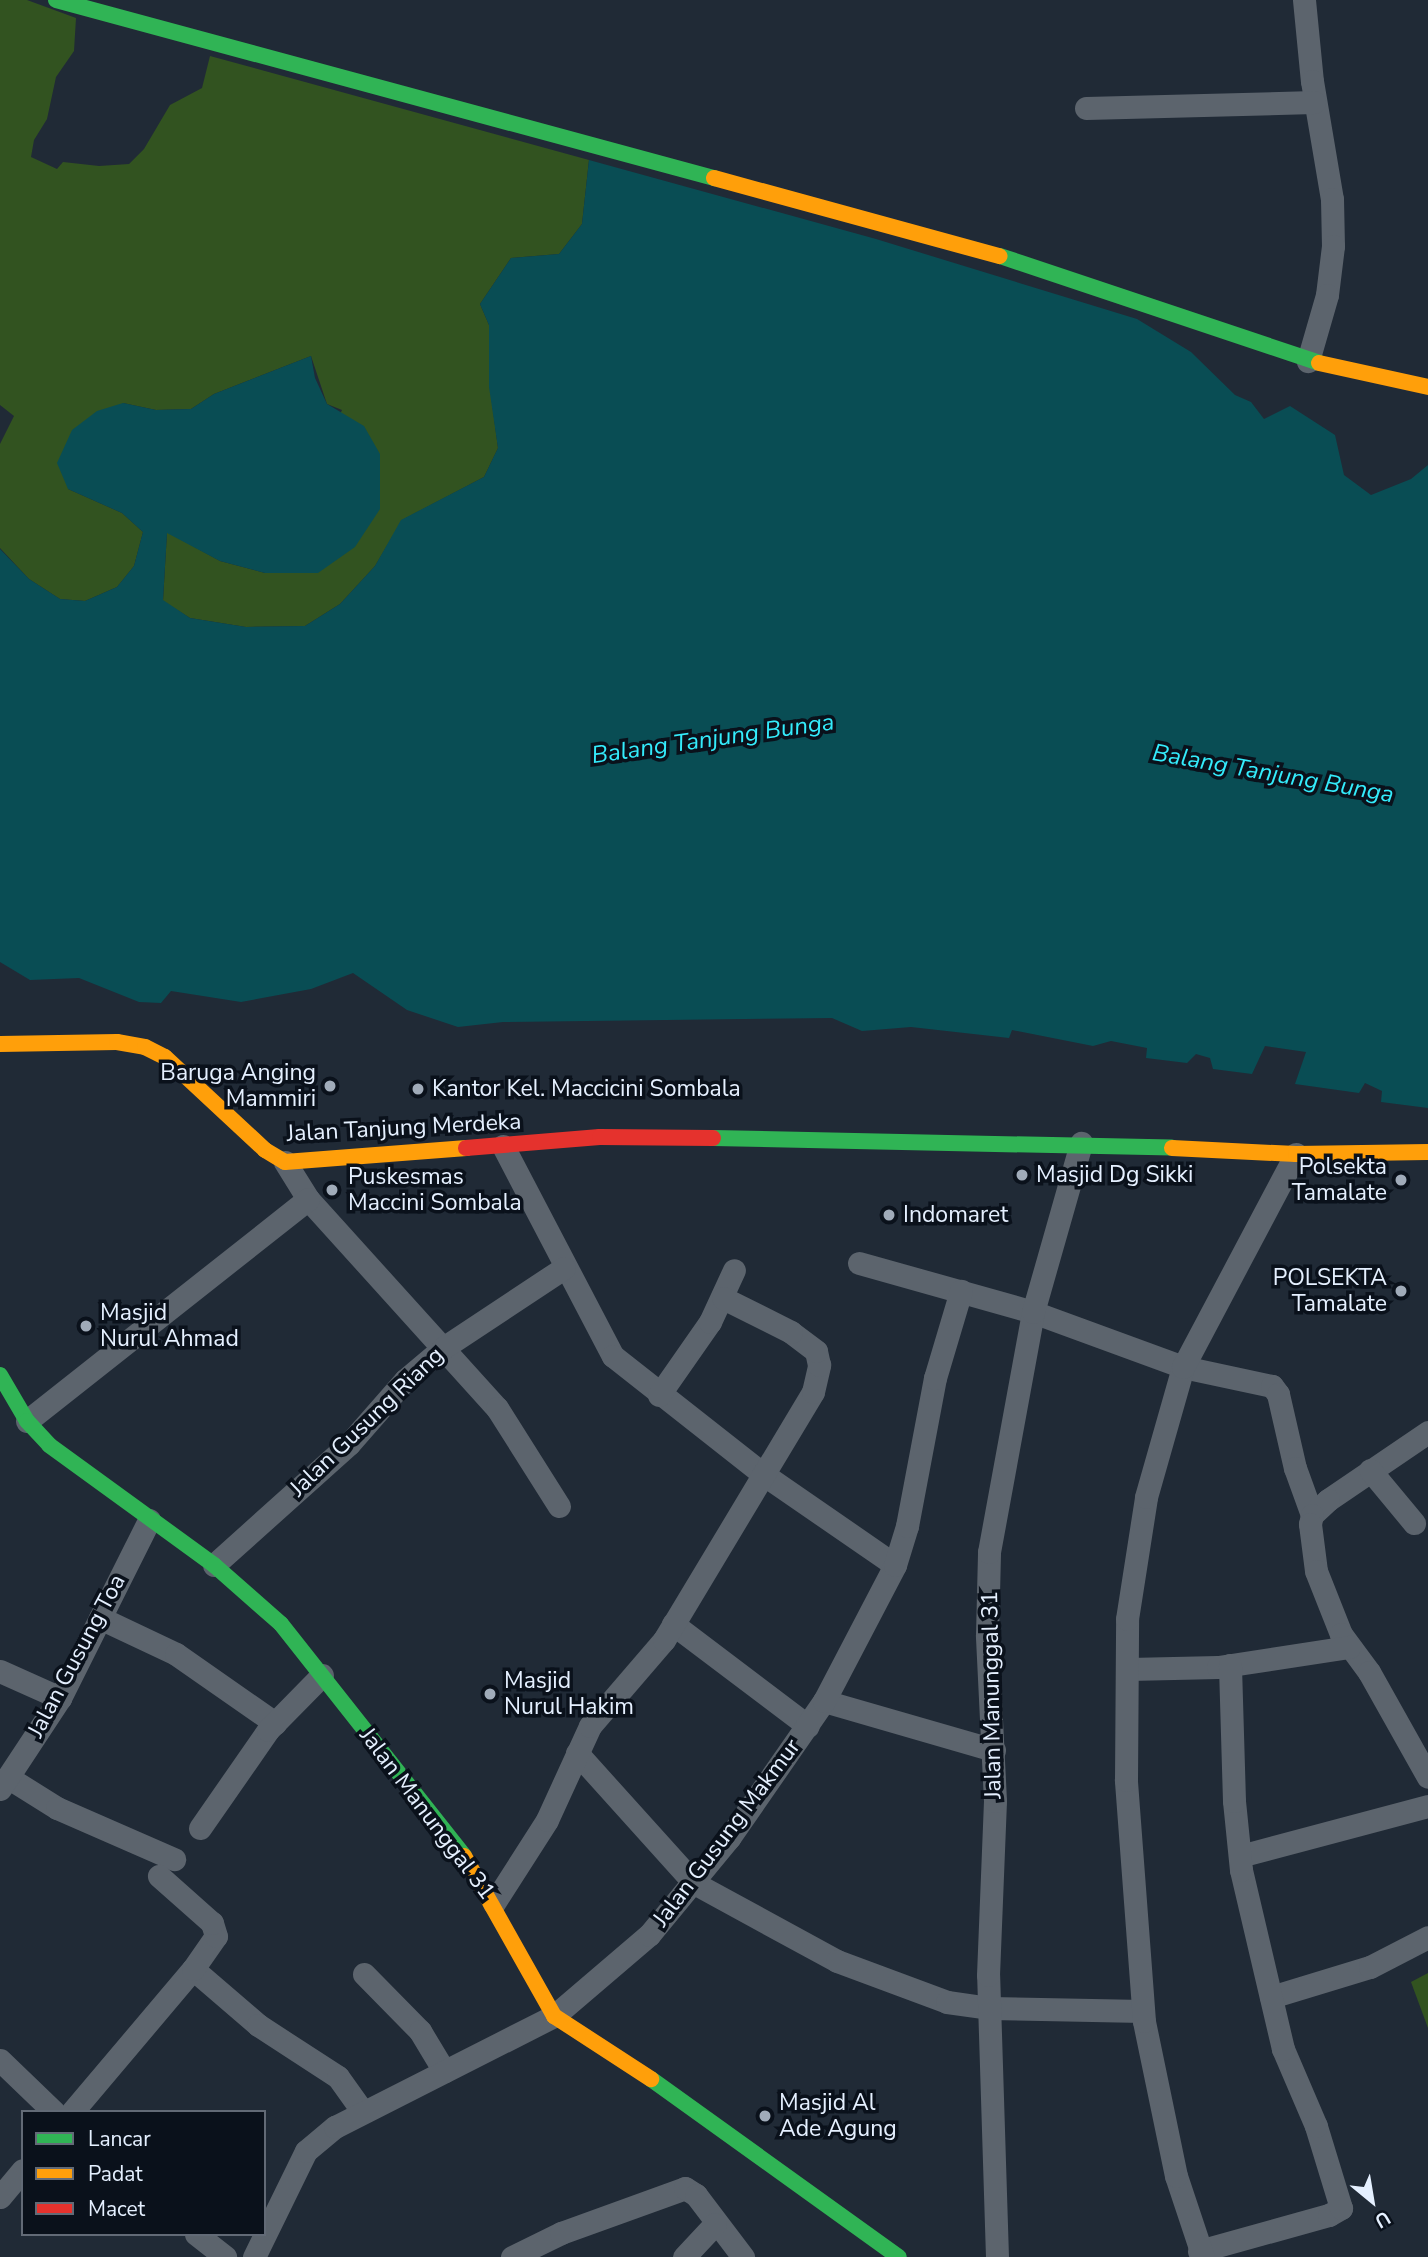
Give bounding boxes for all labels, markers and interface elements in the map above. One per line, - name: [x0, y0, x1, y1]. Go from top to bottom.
- water label: Balang Tanjung Bunga: [590, 708, 836, 770]
- water label: Balang Tanjung Bunga: [1150, 739, 1396, 809]
- place label: Baruga Anging Mammiri: [160, 1059, 316, 1113]
- place label: Kantor Kel. Maccicini Sombala: [432, 1075, 741, 1103]
- marker: Baruga Anging Mammiri: [322, 1078, 338, 1094]
- marker: Kantor Kel. Maccicini Sombala: [410, 1081, 426, 1097]
- street label: Jalan Tanjung Merdeka: [286, 1108, 522, 1148]
- place label: Polsekta Tamalate: [1292, 1153, 1387, 1207]
- place label: Masjid Dg Sikki: [1036, 1161, 1193, 1189]
- place label: Puskesmas Maccini Sombala: [348, 1163, 522, 1217]
- marker: Masjid Dg Sikki: [1014, 1167, 1030, 1183]
- marker: Polsekta Tamalate: [1393, 1172, 1409, 1188]
- marker: Puskesmas Maccini Sombala: [322, 1180, 342, 1200]
- place label: Indomaret: [903, 1201, 1008, 1229]
- marker: Indomaret: [881, 1207, 897, 1223]
- place label: POLSEKTA Tamalate: [1273, 1264, 1387, 1318]
- marker: POLSEKTA Tamalate: [1393, 1283, 1409, 1299]
- place label: Masjid Nurul Ahmad: [100, 1299, 239, 1353]
- marker: Masjid Nurul Ahmad: [78, 1318, 94, 1334]
- street label: Jalan Gusung Riang: [284, 1342, 450, 1502]
- street label: Jalan Gusung Toa: [22, 1570, 132, 1742]
- street label: Jalan Manunggal 31: [976, 1591, 1008, 1799]
- place label: Masjid Nurul Hakim: [504, 1667, 634, 1721]
- marker: Masjid Nurul Hakim: [482, 1686, 498, 1702]
- street label: Jalan Manunggal 31: [353, 1723, 501, 1905]
- street label: Jalan Gusung Makmur: [647, 1734, 807, 1932]
- place label: Masjid Al Ade Agung: [779, 2089, 897, 2143]
- marker: Masjid Al Ade Agung: [757, 2108, 773, 2124]
- legend: [21, 2110, 266, 2236]
- text: Lancar: [88, 2125, 151, 2153]
- text: Padat: [88, 2160, 143, 2188]
- north arrow: [1337, 2166, 1407, 2236]
- text: Macet: [88, 2195, 145, 2223]
- text: U: [1370, 2204, 1395, 2234]

